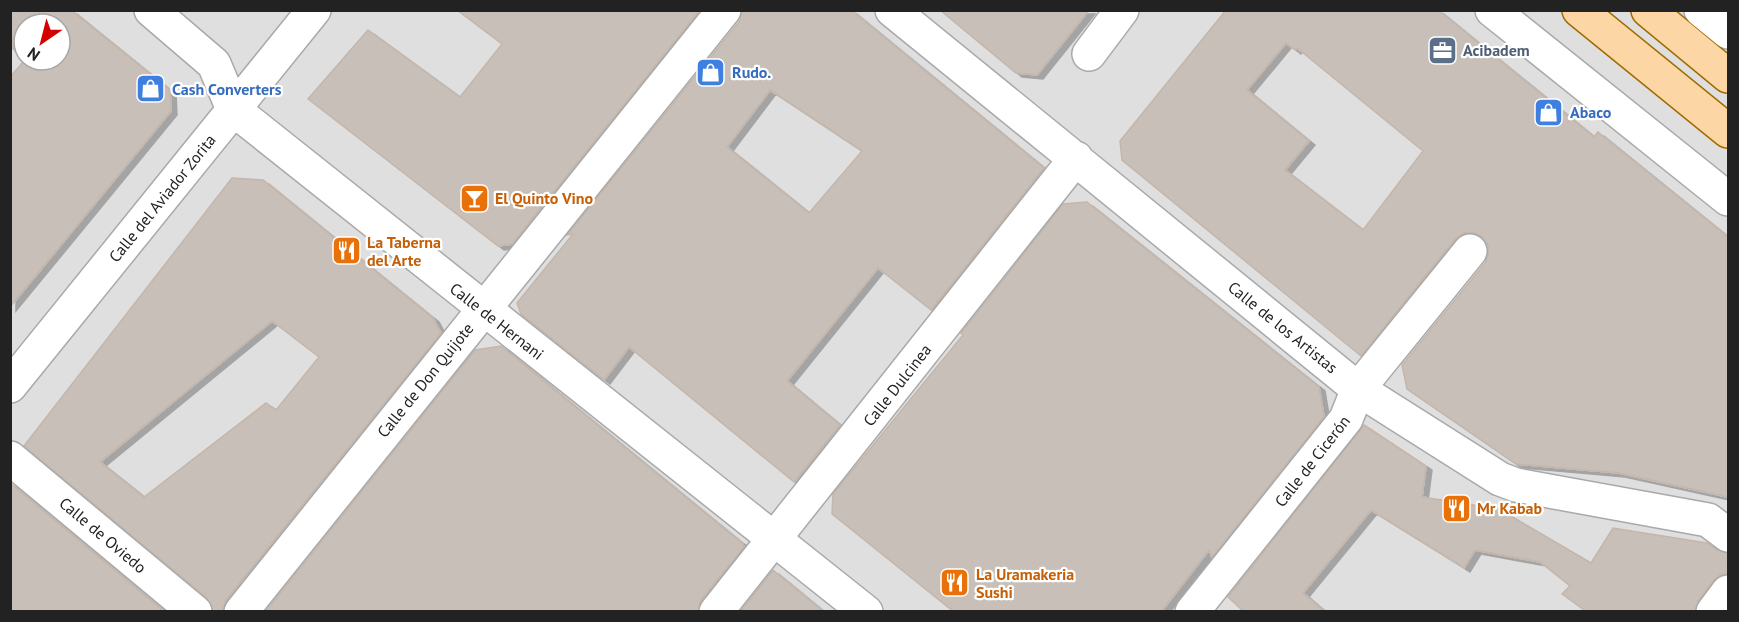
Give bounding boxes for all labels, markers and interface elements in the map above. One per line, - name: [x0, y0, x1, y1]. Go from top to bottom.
- north arrow: [12, 12, 72, 72]
- office icon: Acibadem: [1426, 34, 1458, 66]
- place label: Acibadem: [1463, 40, 1530, 60]
- text: N: [23, 43, 43, 65]
- shop icon: Rudo.: [695, 56, 727, 88]
- place label: Rudo.: [732, 62, 771, 82]
- shop icon: Cash Converters: [135, 73, 167, 105]
- place label: Cash Converters: [172, 79, 282, 99]
- shop icon: Abaco: [1533, 96, 1565, 128]
- place label: Abaco: [1570, 102, 1612, 122]
- street label: Calle del Aviador Zorita: [104, 130, 220, 266]
- bar icon: El Quinto Vino: [458, 182, 490, 214]
- place label: El Quinto Vino: [495, 188, 594, 208]
- place label: La Taberna del Arte: [367, 232, 441, 270]
- restaurant icon: La Taberna del Arte: [330, 235, 362, 267]
- street label: Calle de los Artistas: [1224, 277, 1342, 377]
- street label: Calle de Hernani: [446, 278, 548, 364]
- street label: Calle de Don Quijote: [373, 319, 477, 441]
- street label: Calle Dulcinea: [859, 340, 935, 430]
- street label: Calle de Cicerón: [1270, 411, 1354, 511]
- restaurant icon: Mr Kabab: [1440, 492, 1472, 524]
- street label: Calle de Oviedo: [55, 493, 151, 577]
- place label: Mr Kabab: [1477, 498, 1543, 518]
- place label: La Uramakeria Sushi: [976, 564, 1074, 602]
- restaurant icon: La Uramakeria Sushi: [939, 567, 971, 599]

